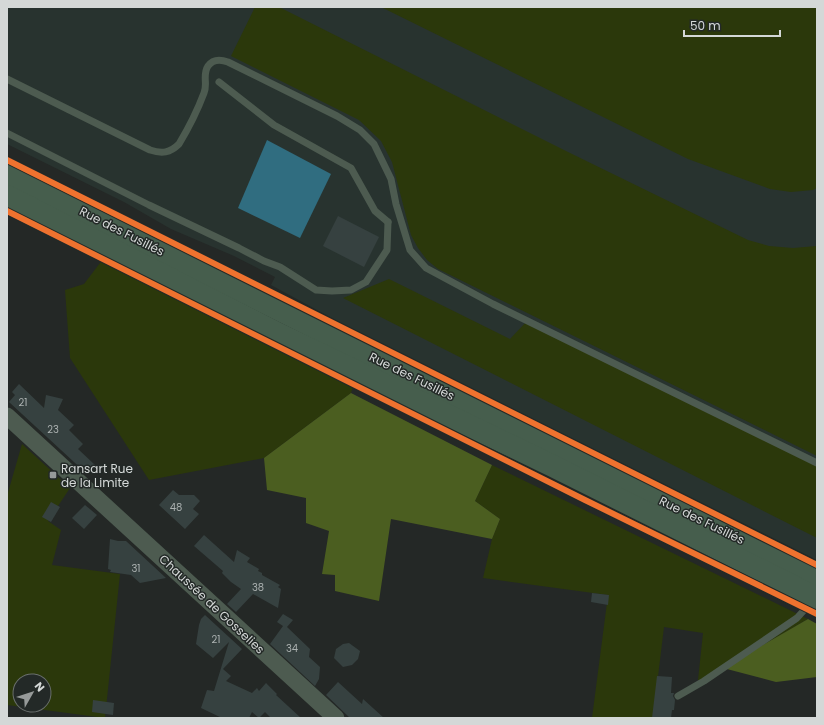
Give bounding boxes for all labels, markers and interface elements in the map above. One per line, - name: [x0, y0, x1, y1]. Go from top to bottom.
- scale bar: [684, 12, 780, 38]
- text: 50 m: [690, 17, 721, 34]
- street label: Rue des Fusillés: [77, 202, 167, 260]
- street label: Rue des Fusillés: [366, 348, 458, 404]
- house number: 21: [19, 395, 27, 410]
- house number: 23: [47, 422, 59, 437]
- place label: Ransart Rue de la Limite: [61, 460, 133, 491]
- marker: Ransart Rue de la Limite: [48, 470, 58, 480]
- street label: Rue des Fusillés: [656, 492, 748, 548]
- house number: 48: [170, 500, 182, 515]
- street label: Chaussée de Gosselies: [155, 550, 269, 658]
- house number: 31: [131, 561, 141, 576]
- house number: 38: [252, 580, 264, 595]
- house number: 21: [212, 632, 220, 647]
- house number: 34: [286, 641, 298, 656]
- north arrow: [12, 673, 52, 713]
- text: N: [31, 678, 49, 695]

